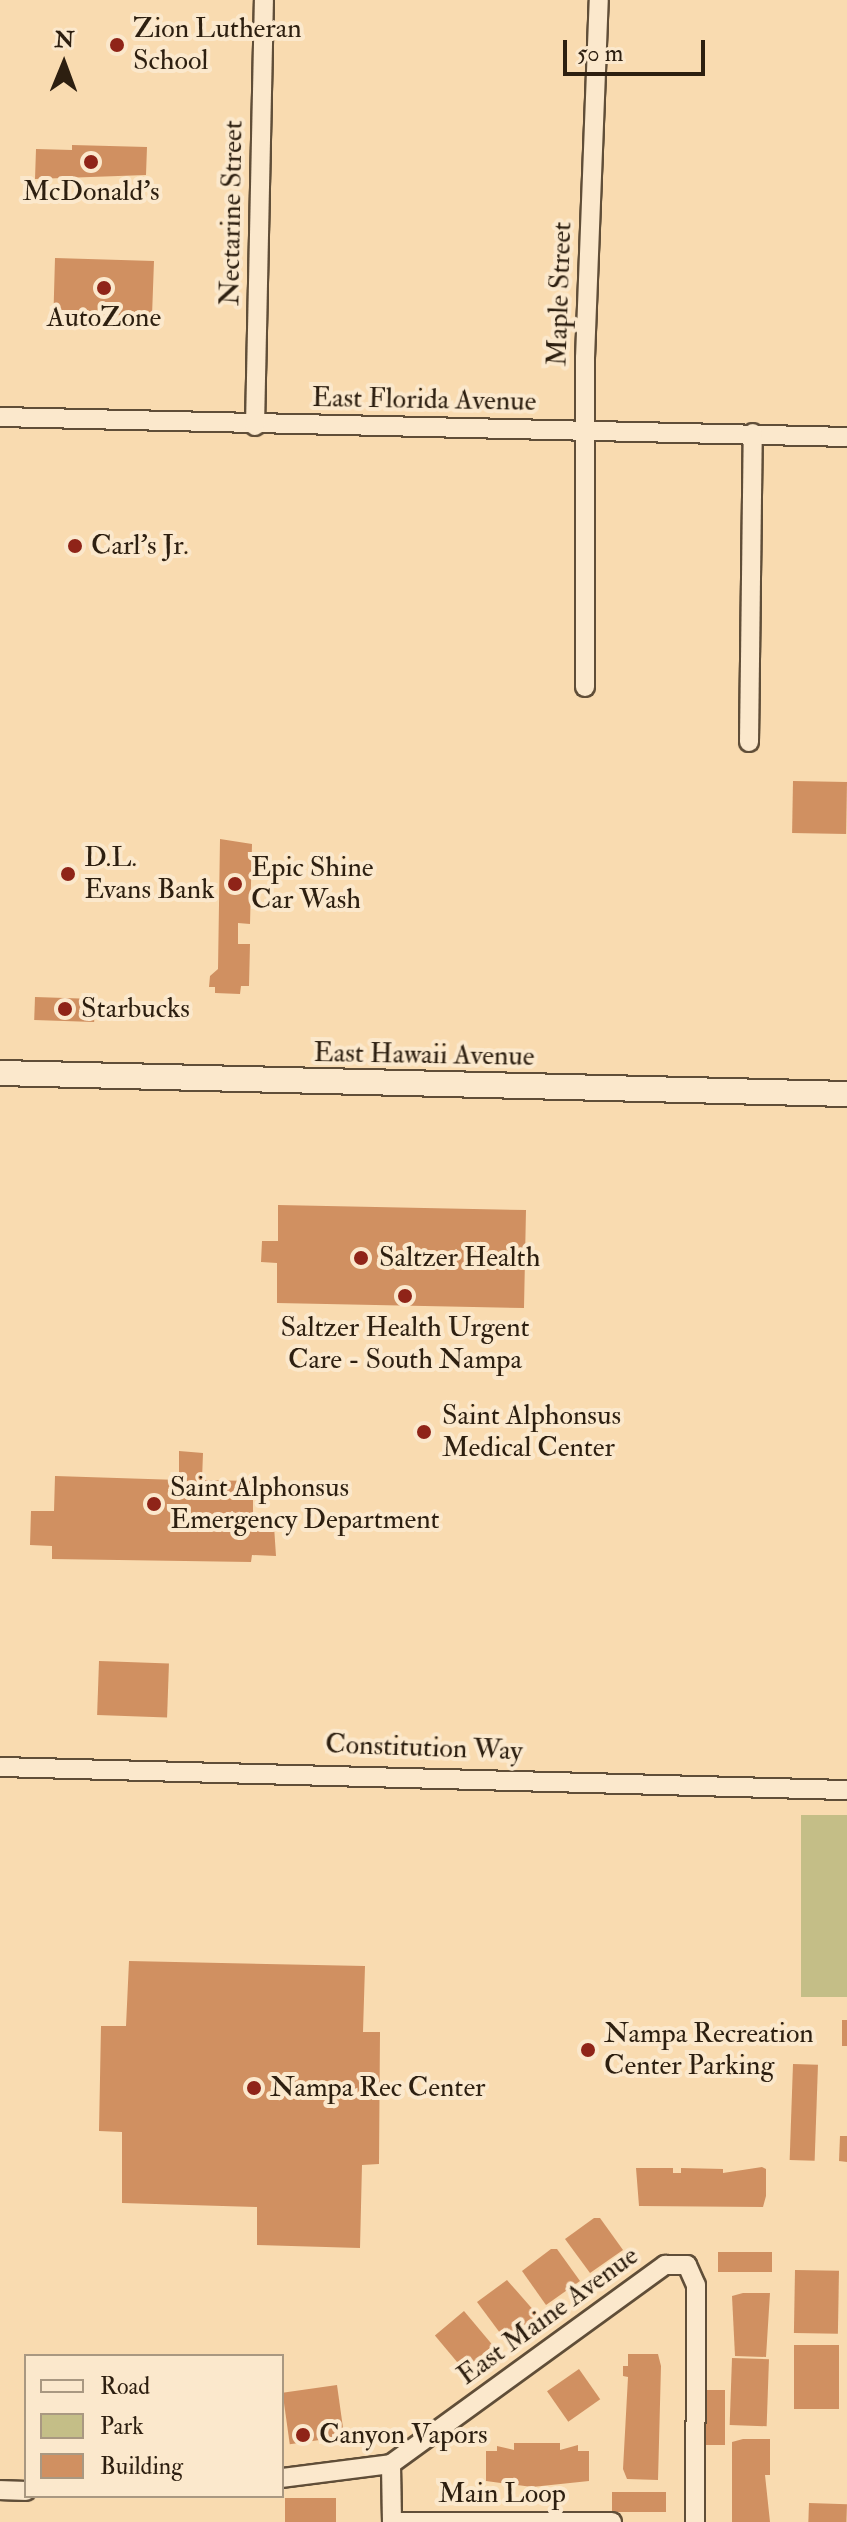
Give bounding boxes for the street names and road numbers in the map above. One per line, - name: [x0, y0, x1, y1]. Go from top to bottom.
- street label: Nectarine Street: [214, 120, 250, 306]
- street label: Maple Street: [541, 221, 579, 367]
- street label: East Florida Avenue: [312, 381, 536, 419]
- street label: East Hawaii Avenue: [313, 1036, 535, 1074]
- street label: Constitution Way: [325, 1728, 523, 1768]
- street label: East Maine Avenue: [451, 2239, 645, 2393]
- street label: Main Loop: [438, 2477, 566, 2511]

